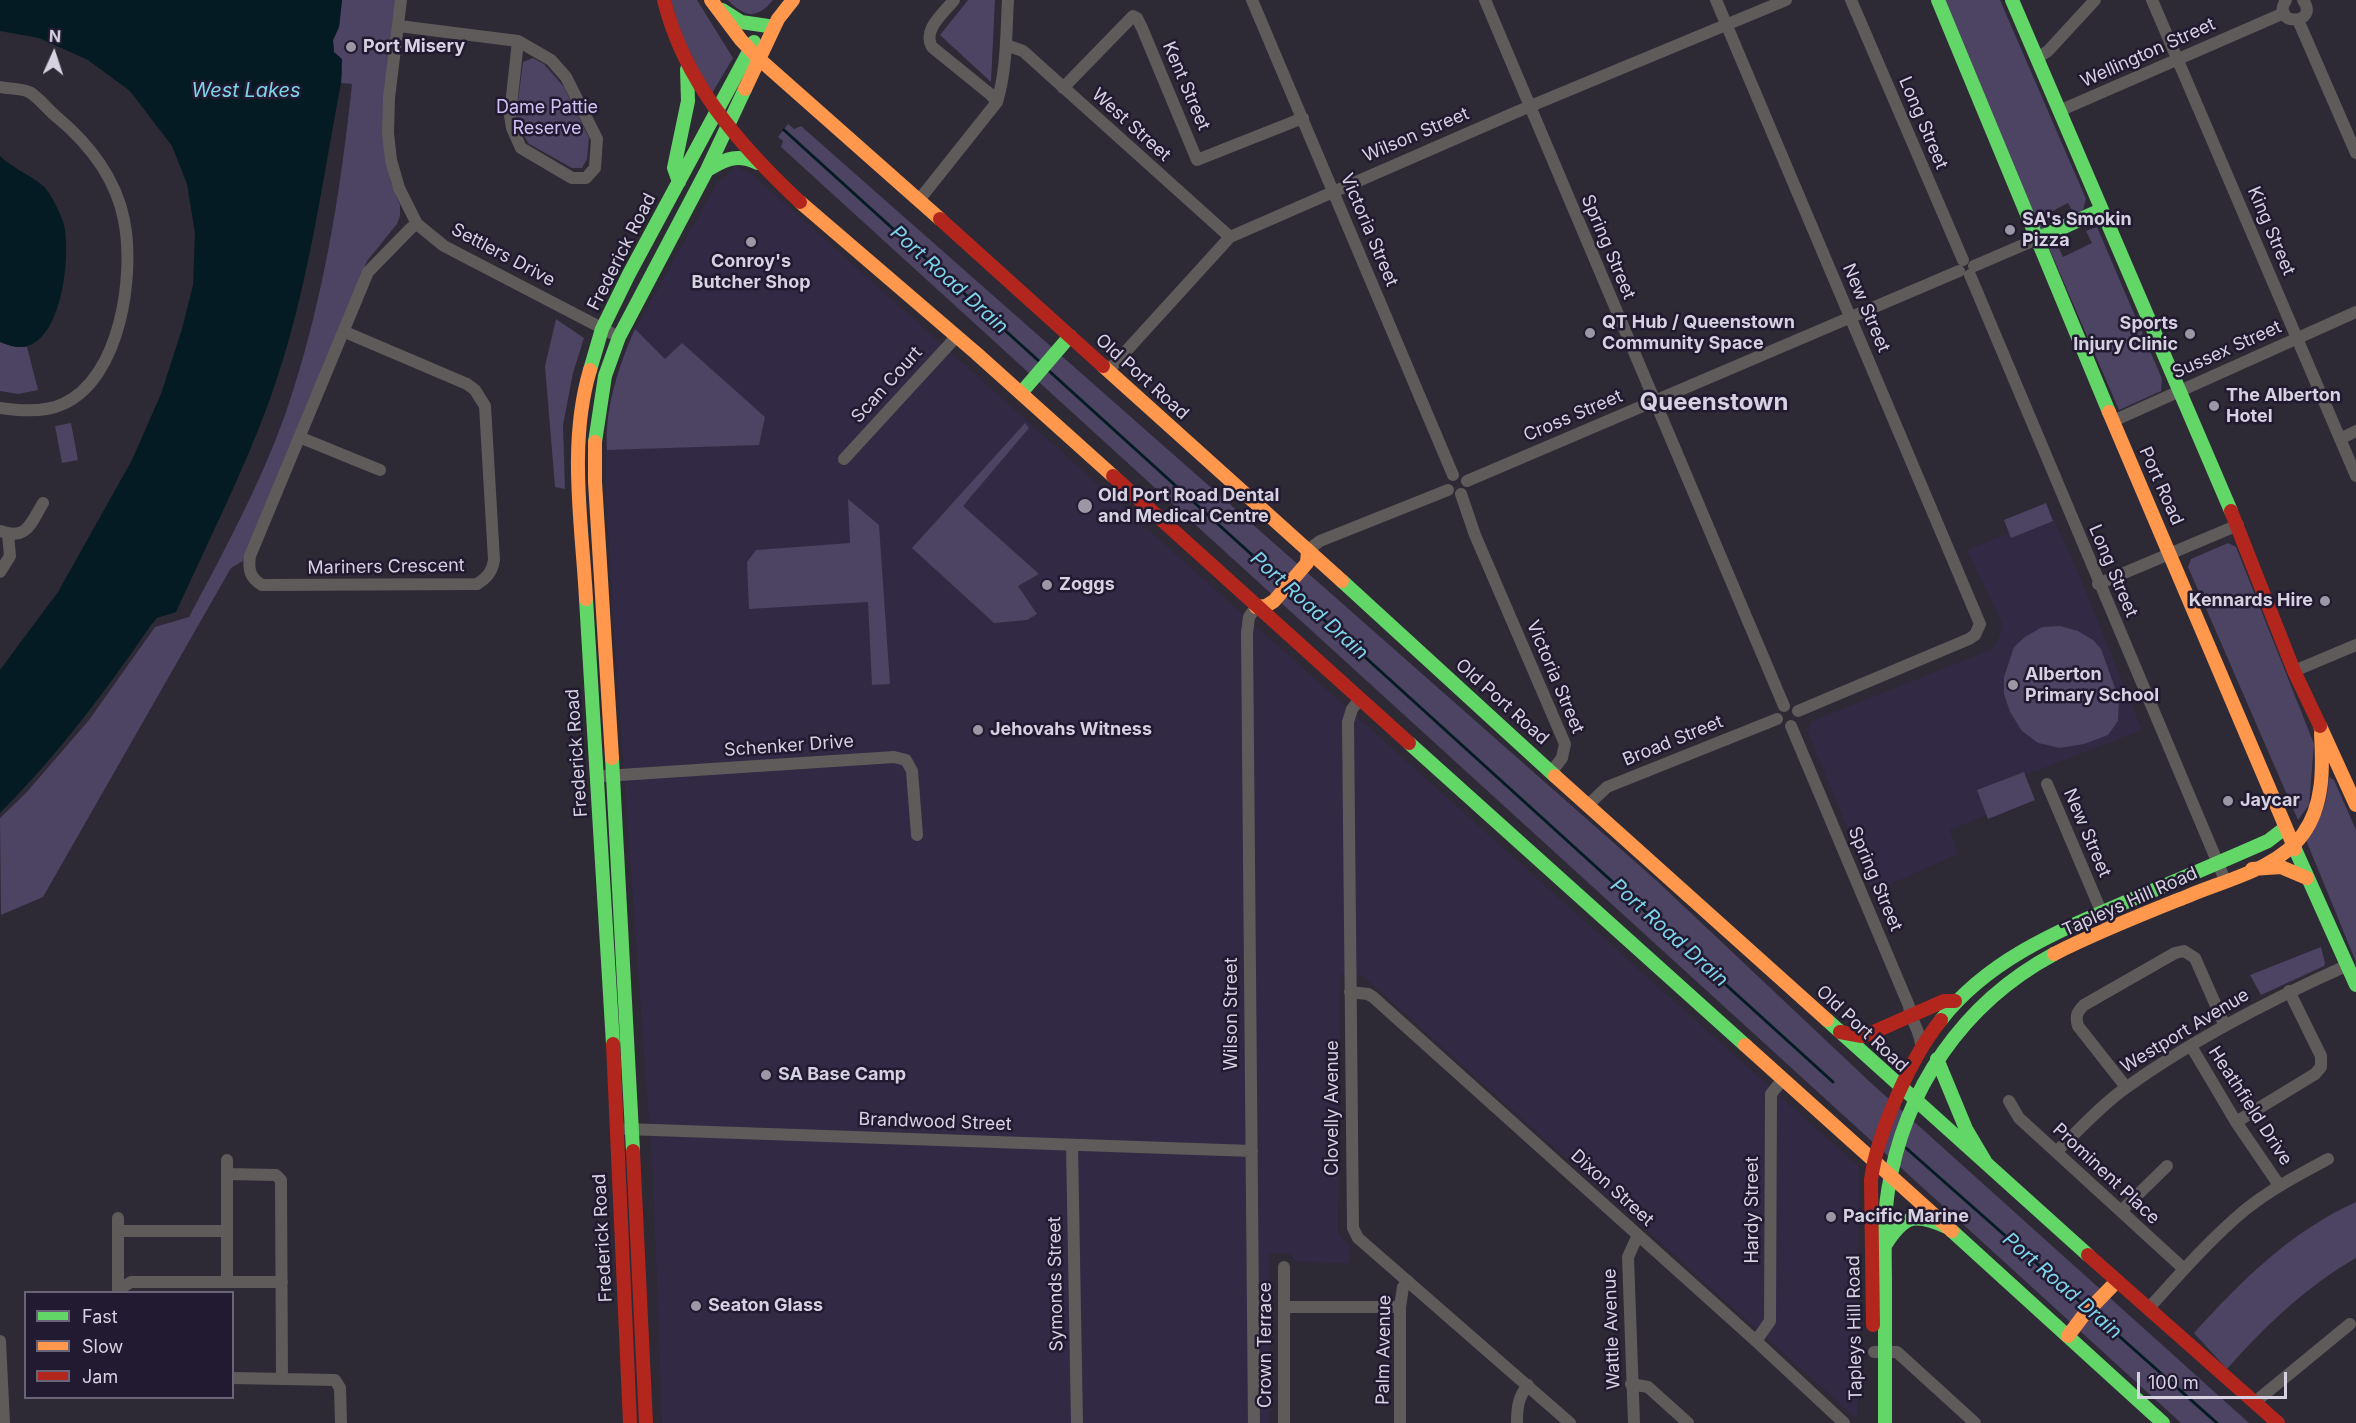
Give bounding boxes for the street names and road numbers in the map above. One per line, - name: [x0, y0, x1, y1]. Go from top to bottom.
- street label: Wellington Street: [2077, 14, 2219, 92]
- street label: Kent Street: [1158, 38, 1214, 134]
- street label: Long Street: [1894, 73, 1952, 173]
- street label: West Street: [1087, 84, 1175, 166]
- street label: Wilson Street: [1360, 103, 1472, 167]
- street label: Victoria Street: [1335, 170, 1403, 290]
- street label: King Street: [2243, 183, 2299, 279]
- street label: Frederick Road: [583, 190, 661, 314]
- street label: Spring Street: [1576, 191, 1640, 303]
- street label: Settlers Drive: [447, 219, 559, 291]
- street label: New Street: [1838, 260, 1894, 356]
- street label: Sussex Street: [2169, 316, 2285, 384]
- street label: Old Port Road: [1091, 330, 1193, 424]
- street label: Scan Court: [847, 342, 927, 428]
- street label: Cross Street: [1520, 385, 1626, 447]
- street label: Port Road: [2134, 443, 2188, 529]
- street label: Long Street: [2084, 521, 2142, 621]
- street label: Mariners Crescent: [307, 555, 465, 579]
- street label: Victoria Street: [1521, 617, 1589, 737]
- street label: Old Port Road: [1451, 655, 1553, 749]
- street label: Frederick Road: [562, 688, 592, 818]
- street label: Broad Street: [1620, 711, 1726, 771]
- street label: Schenker Drive: [723, 731, 855, 761]
- street label: New Street: [2059, 785, 2115, 881]
- street label: Spring Street: [1843, 823, 1907, 935]
- street label: Tapleys Hill Road: [2059, 863, 2201, 941]
- street label: Wilson Street: [1221, 957, 1243, 1071]
- street label: Old Port Road: [1812, 981, 1912, 1077]
- street label: Westport Avenue: [2117, 984, 2253, 1078]
- street label: Clovelly Avenue: [1322, 1040, 1344, 1176]
- street label: Heathfield Drive: [2204, 1043, 2296, 1169]
- street label: Brandwood Street: [858, 1109, 1012, 1135]
- street label: Prominent Place: [2048, 1119, 2164, 1229]
- street label: Dixon Street: [1566, 1145, 1658, 1231]
- street label: Hardy Street: [1742, 1156, 1764, 1264]
- street label: Frederick Road: [589, 1173, 617, 1303]
- street label: Symonds Street: [1044, 1216, 1068, 1352]
- street label: Tapleys Hill Road: [1843, 1255, 1867, 1401]
- street label: Wattle Avenue: [1599, 1268, 1625, 1390]
- street label: Crown Terrace: [1255, 1282, 1277, 1408]
- street label: Palm Avenue: [1372, 1295, 1396, 1405]

